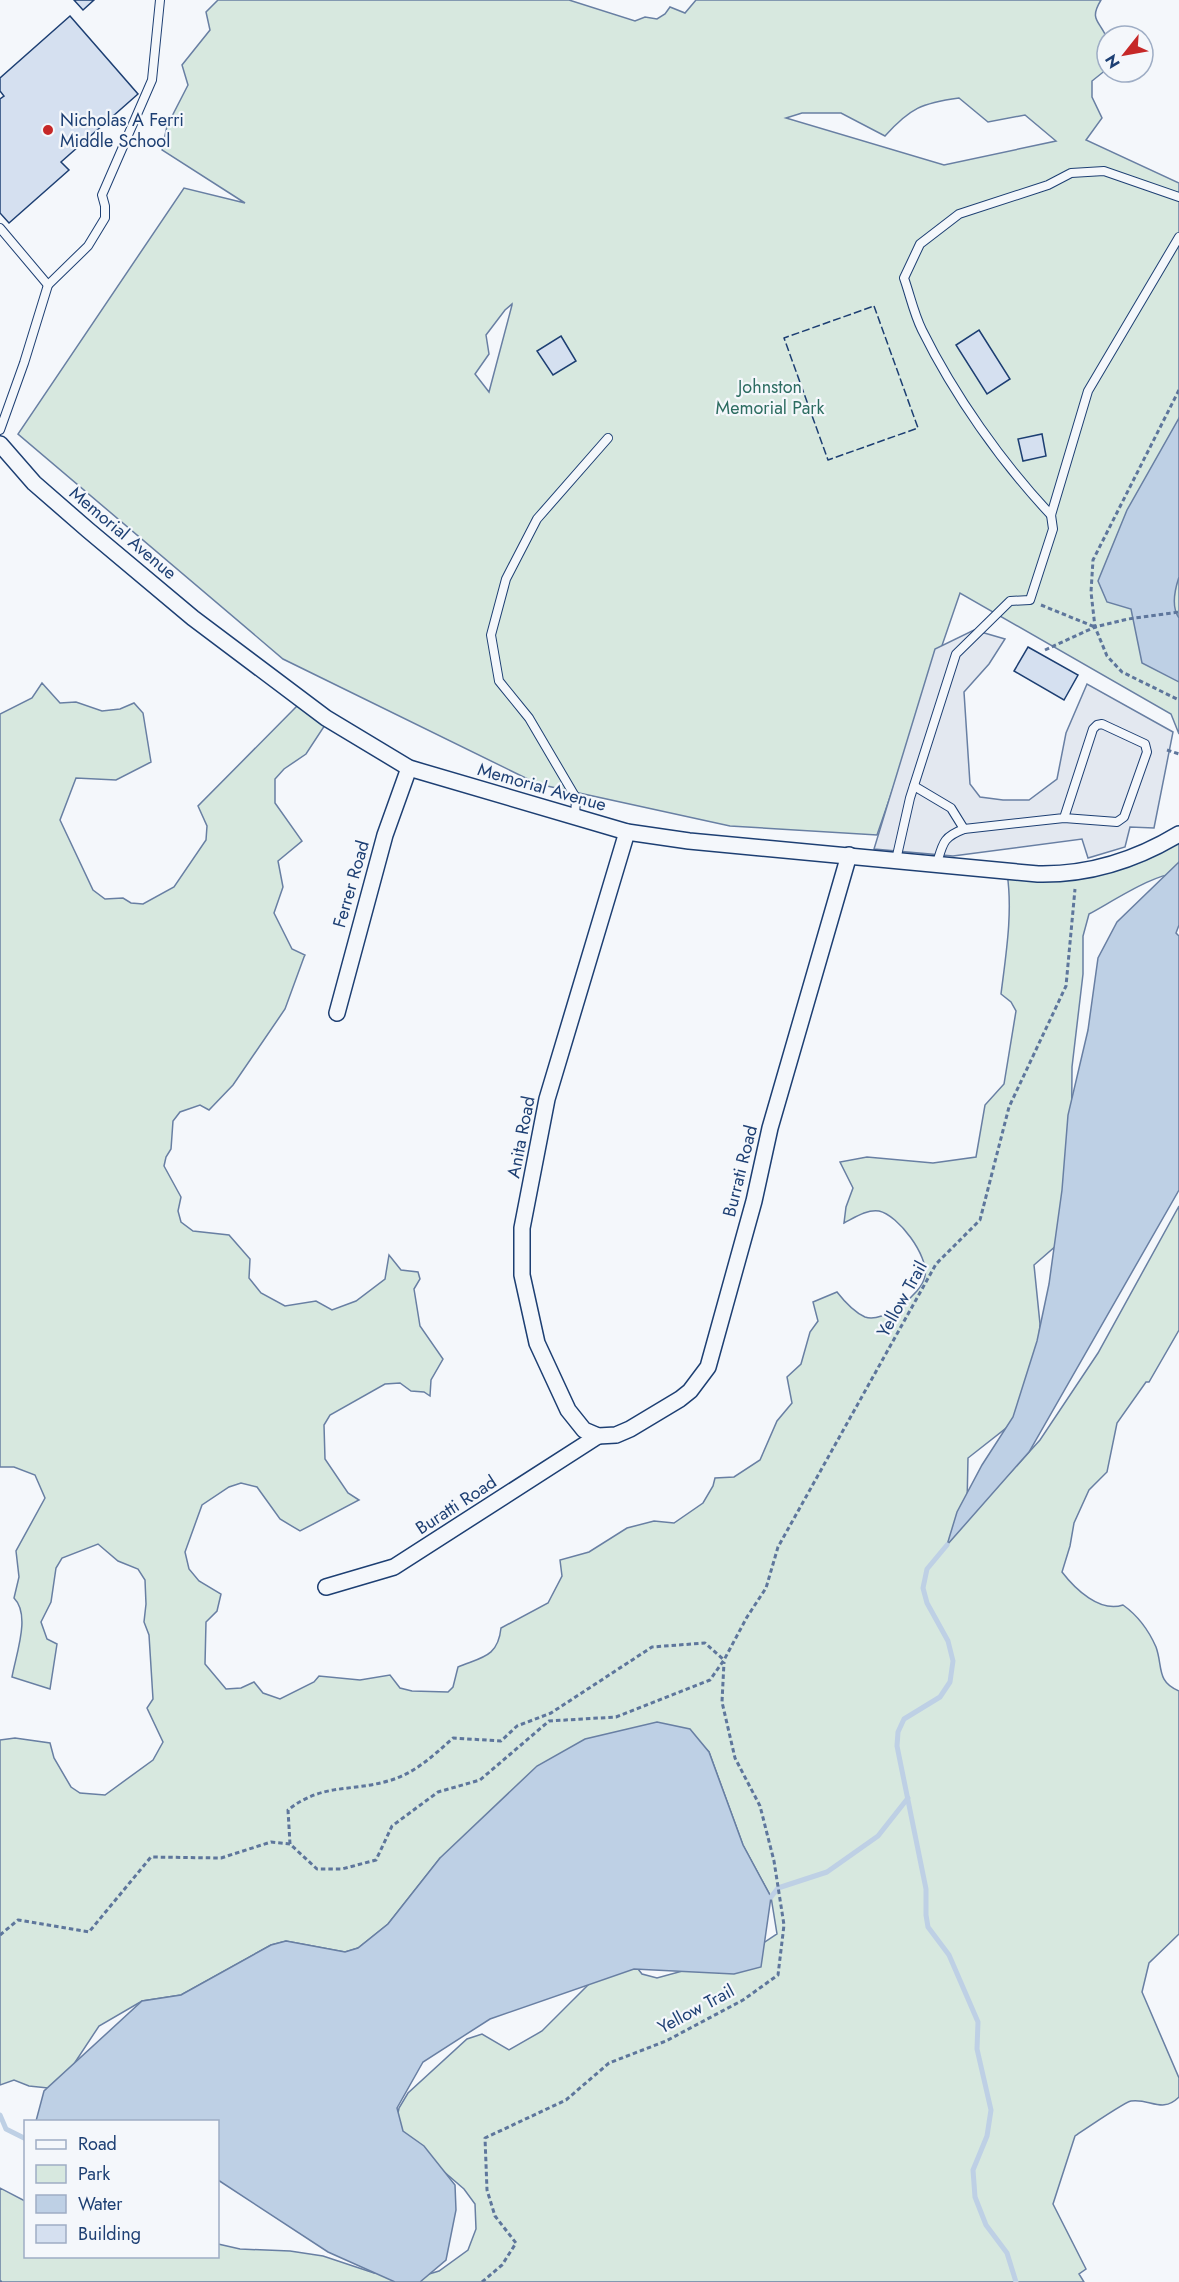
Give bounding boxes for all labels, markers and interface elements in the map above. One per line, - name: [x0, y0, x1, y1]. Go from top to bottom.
- north arrow: [1095, 24, 1155, 84]
- text: N: [1099, 50, 1126, 73]
- place label: Nicholas A Ferri Middle School: [60, 107, 184, 154]
- marker: Nicholas A Ferri Middle School: [41, 123, 55, 137]
- park label: Johnston Memorial Park: [716, 374, 824, 421]
- street label: Memorial Avenue: [64, 480, 182, 586]
- street label: Memorial Avenue: [475, 756, 609, 818]
- street label: Ferrer Road: [326, 837, 376, 931]
- street label: Anita Road: [500, 1094, 542, 1180]
- street label: Burrati Road: [716, 1122, 764, 1220]
- street label: Yellow Trail: [870, 1256, 934, 1342]
- street label: Buratti Road: [410, 1469, 502, 1541]
- street label: Yellow Trail: [653, 1978, 739, 2040]
- legend: [24, 2120, 219, 2258]
- text: Road: [78, 2131, 117, 2157]
- text: Park: [78, 2161, 110, 2187]
- text: Water: [78, 2191, 123, 2217]
- text: Building: [78, 2221, 141, 2247]

